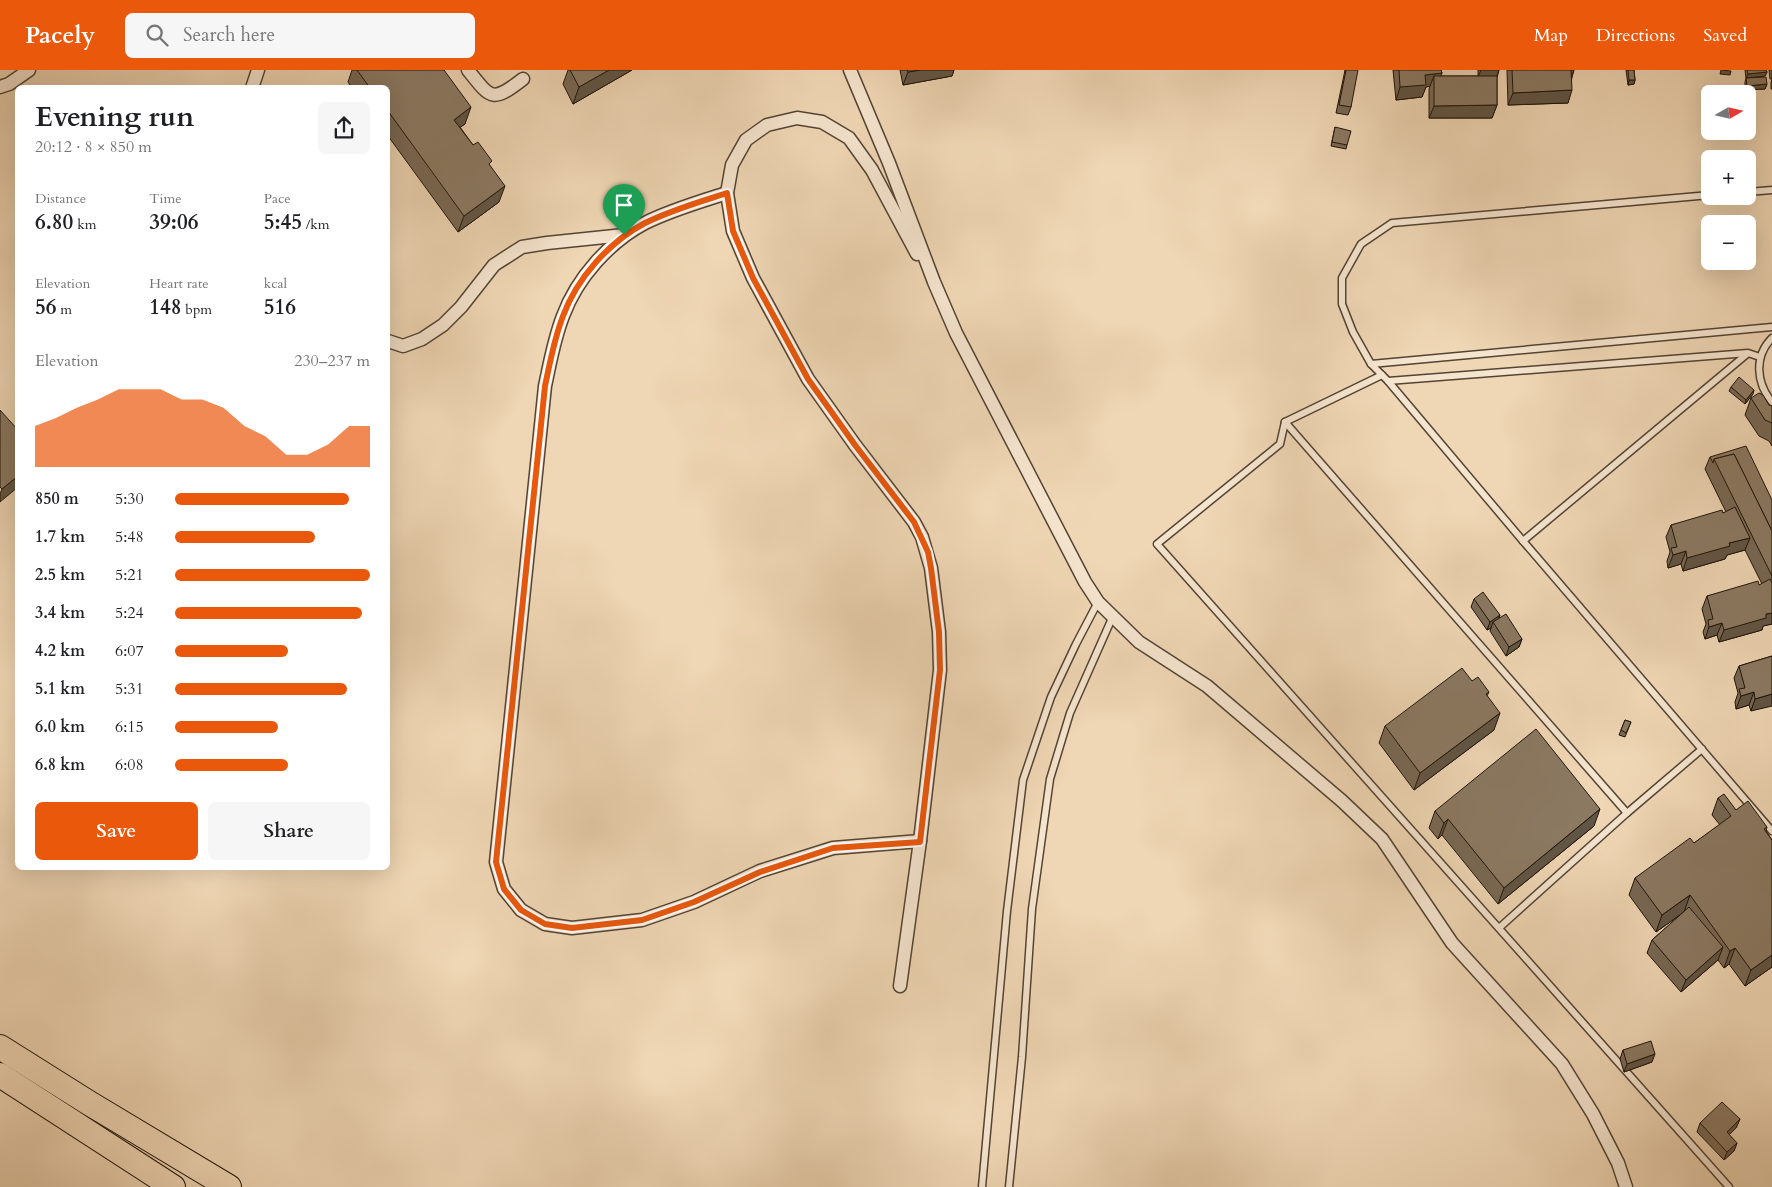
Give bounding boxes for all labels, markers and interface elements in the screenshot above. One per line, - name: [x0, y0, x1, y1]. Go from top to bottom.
- search box: [125, 13, 475, 58]
- text: Pacely: [25, 19, 95, 52]
- icon: search: [143, 21, 171, 49]
- text: Search here: [183, 22, 275, 48]
- text: Map: [1534, 23, 1568, 48]
- text: Directions: [1596, 23, 1675, 48]
- text: Saved: [1703, 23, 1747, 48]
- north arrow: [1701, 85, 1756, 140]
- map controls: [1701, 85, 1756, 270]
- text: Evening run: [35, 98, 194, 136]
- button: share: [318, 102, 370, 154]
- text: 20:12 · 8 × 850 m: [35, 136, 152, 158]
- button: +: [1701, 150, 1756, 205]
- pin: [603, 184, 645, 235]
- text: Distance: [35, 189, 86, 208]
- text: Time: [149, 189, 182, 208]
- text: Pace: [264, 189, 291, 208]
- icon: arrive: [610, 191, 638, 219]
- text: 6.80: [35, 208, 73, 237]
- text: 39:06: [149, 208, 198, 237]
- text: 5:45: [264, 208, 302, 237]
- text: km: [73, 215, 96, 234]
- text: /km: [302, 215, 330, 234]
- button: −: [1701, 215, 1756, 270]
- text: Elevation: [35, 274, 91, 293]
- text: Heart rate: [149, 274, 209, 293]
- text: kcal: [264, 274, 287, 293]
- text: 56: [35, 293, 57, 322]
- text: 148: [149, 293, 182, 322]
- text: 516: [264, 293, 296, 322]
- text: m: [57, 300, 72, 319]
- text: bpm: [182, 300, 212, 319]
- text: Elevation: [35, 350, 99, 372]
- text: 230–237 m: [294, 350, 370, 372]
- text: 850 m: [35, 488, 79, 510]
- text: 5:30: [115, 488, 144, 510]
- text: 1.7 km: [35, 526, 85, 548]
- text: 5:48: [115, 526, 144, 548]
- text: 2.5 km: [35, 564, 85, 586]
- text: 5:21: [115, 564, 144, 586]
- text: 3.4 km: [35, 602, 85, 624]
- text: 5:24: [115, 602, 144, 624]
- text: 4.2 km: [35, 640, 85, 662]
- text: 6:07: [115, 640, 144, 662]
- text: 5.1 km: [35, 678, 85, 700]
- text: 5:31: [115, 678, 144, 700]
- text: 6.0 km: [35, 716, 85, 738]
- text: 6:15: [115, 716, 144, 738]
- text: 6.8 km: [35, 754, 85, 776]
- text: 6:08: [115, 754, 144, 776]
- button: Save: [35, 802, 198, 860]
- button: Share: [208, 802, 370, 860]

